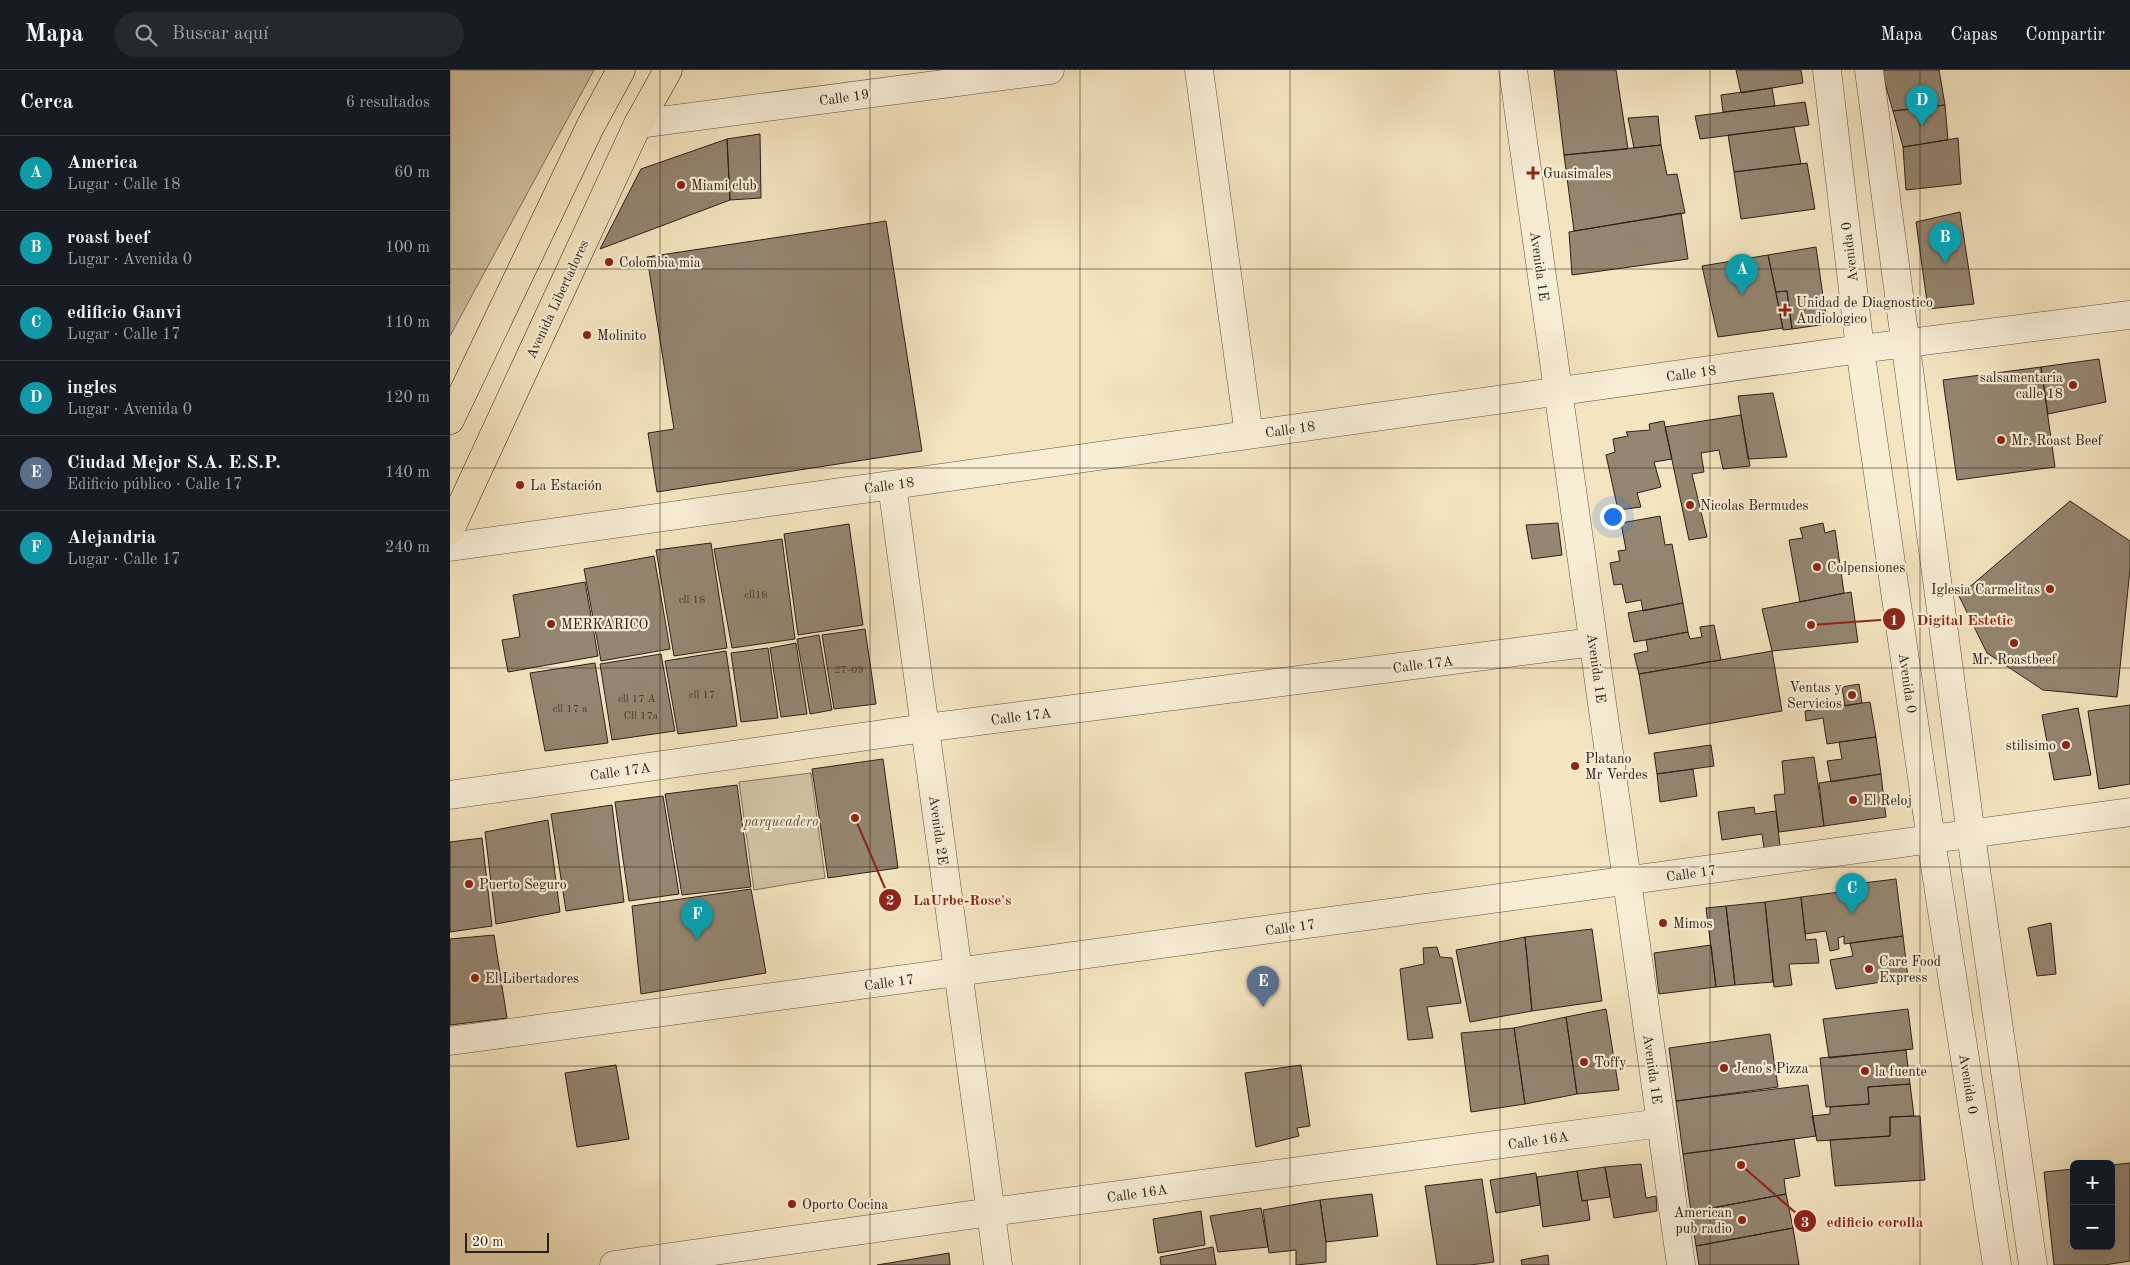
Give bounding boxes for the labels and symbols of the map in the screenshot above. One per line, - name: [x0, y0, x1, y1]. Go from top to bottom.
- pin: D: [1906, 85, 1938, 126]
- street label: Calle 19: [818, 88, 870, 108]
- marker: Guasimales: [1527, 167, 1539, 179]
- place label: Guasimales: [1543, 167, 1612, 181]
- marker: Miami club: [675, 179, 687, 191]
- place label: Miami club: [691, 179, 757, 193]
- street label: Avenida 0: [1839, 221, 1861, 283]
- pin: B: [1929, 222, 1961, 263]
- street label: Avenida 1E: [1527, 230, 1551, 302]
- street label: Avenida Libertadores: [524, 238, 592, 361]
- pin: A: [1726, 254, 1758, 295]
- marker: Colombia mia: [603, 256, 615, 268]
- place label: Colombia mia: [619, 256, 701, 270]
- place label: Unidad de Diagnostico Audiologico: [1796, 296, 1933, 326]
- marker: Unidad de Diagnostico Audiologico: [1778, 303, 1792, 317]
- marker: Molinito: [581, 329, 593, 341]
- place label: Molinito: [597, 329, 646, 343]
- street label: Calle 18: [1665, 364, 1717, 384]
- place label: salsamentaria calle 18: [1980, 371, 2063, 401]
- marker: salsamentaria calle 18: [2067, 379, 2079, 391]
- street label: Calle 18: [1264, 420, 1316, 440]
- marker: Mr. Roast Beef: [1995, 434, 2007, 446]
- place label: Mr. Roast Beef: [2011, 434, 2104, 448]
- street label: Calle 18: [863, 476, 915, 496]
- marker: La Estación: [514, 479, 526, 491]
- place label: La Estación: [530, 479, 603, 493]
- marker: Nicolas Bermudes: [1684, 499, 1696, 511]
- place label: Nicolas Bermudes: [1700, 499, 1809, 513]
- your location: [1600, 504, 1626, 530]
- marker: Colpensiones: [1811, 561, 1823, 573]
- place label: Colpensiones: [1827, 561, 1905, 575]
- place label: Iglesia Carmelitas: [1931, 583, 2040, 597]
- marker: Iglesia Carmelitas: [2044, 583, 2056, 595]
- house number: cll18: [744, 590, 768, 601]
- house number: cll 18: [679, 595, 705, 606]
- callout: Digital Estetic: [1881, 604, 2023, 634]
- text: 1: [1890, 614, 1898, 629]
- text: Digital Estetic: [1916, 614, 2014, 629]
- marker: MERKARICO: [545, 618, 557, 630]
- place label: MERKARICO: [561, 618, 649, 632]
- street label: Avenida 1E: [1584, 632, 1608, 704]
- marker: Mr. Roastbeef: [2008, 637, 2020, 649]
- street label: Avenida 0: [1896, 652, 1918, 714]
- place label: Mr. Roastbeef: [1972, 653, 2058, 667]
- street label: Calle 17A: [1392, 654, 1455, 676]
- house number: 27-09: [834, 665, 864, 676]
- place label: Ventas y Servicios: [1787, 681, 1843, 711]
- marker: Ventas y Servicios: [1846, 689, 1858, 701]
- house number: cll 17: [689, 690, 715, 701]
- house number: cll 17 A: [618, 694, 657, 705]
- house number: cll 17 a: [552, 704, 588, 715]
- street label: Calle 17A: [990, 706, 1053, 728]
- house number: Cll 17a: [624, 711, 659, 722]
- place label: stilisimo: [2006, 739, 2056, 753]
- marker: stilisimo: [2060, 739, 2072, 751]
- place label: Platano Mr Verdes: [1585, 752, 1648, 782]
- marker: Platano Mr Verdes: [1569, 760, 1581, 772]
- street label: Calle 17A: [589, 761, 652, 783]
- street label: Avenida 2E: [926, 794, 950, 866]
- marker: El Reloj: [1847, 794, 1859, 806]
- place label: El Reloj: [1863, 794, 1912, 808]
- park label: parqueadero: [742, 815, 818, 830]
- street label: Calle 17: [1665, 864, 1717, 884]
- pin: C: [1836, 873, 1868, 914]
- marker: Puerto Seguro: [463, 878, 475, 890]
- place label: Puerto Seguro: [479, 878, 567, 892]
- callout: LaUrbe-Rose's: [877, 885, 1021, 915]
- text: 2: [886, 894, 894, 909]
- text: LaUrbe-Rose's: [913, 894, 1011, 909]
- pin: F: [681, 899, 713, 940]
- marker: Mimos: [1657, 917, 1669, 929]
- place label: Mimos: [1673, 917, 1713, 931]
- street label: Calle 17: [1264, 918, 1316, 938]
- place label: Care Food Express: [1879, 955, 1941, 985]
- marker: Care Food Express: [1863, 963, 1875, 975]
- pin: E: [1247, 966, 1279, 1007]
- marker: El Libertadores: [469, 972, 481, 984]
- place label: El Libertadores: [485, 972, 579, 986]
- street label: Calle 17: [863, 973, 915, 993]
- street label: Avenida 1E: [1640, 1033, 1664, 1105]
- street label: Avenida 0: [1956, 1053, 1980, 1115]
- marker: Toffy: [1578, 1056, 1590, 1068]
- place label: Toffy: [1594, 1056, 1627, 1070]
- marker: Jeno's Pizza: [1718, 1062, 1730, 1074]
- place label: Jeno's Pizza: [1734, 1062, 1808, 1076]
- marker: la fuente: [1859, 1065, 1871, 1077]
- place label: la fuente: [1875, 1065, 1927, 1079]
- street label: Calle 16A: [1507, 1130, 1570, 1152]
- street label: Calle 16A: [1106, 1183, 1169, 1205]
- marker: Oporto Cocina: [786, 1198, 798, 1210]
- place label: Oporto Cocina: [802, 1198, 888, 1212]
- place label: American pub radio: [1674, 1206, 1732, 1236]
- callout: edificio corolla: [1792, 1206, 1934, 1236]
- marker: American pub radio: [1736, 1214, 1748, 1226]
- text: 3: [1801, 1216, 1809, 1231]
- text: edificio corolla: [1827, 1216, 1924, 1231]
- scale bar: [465, 1230, 549, 1253]

